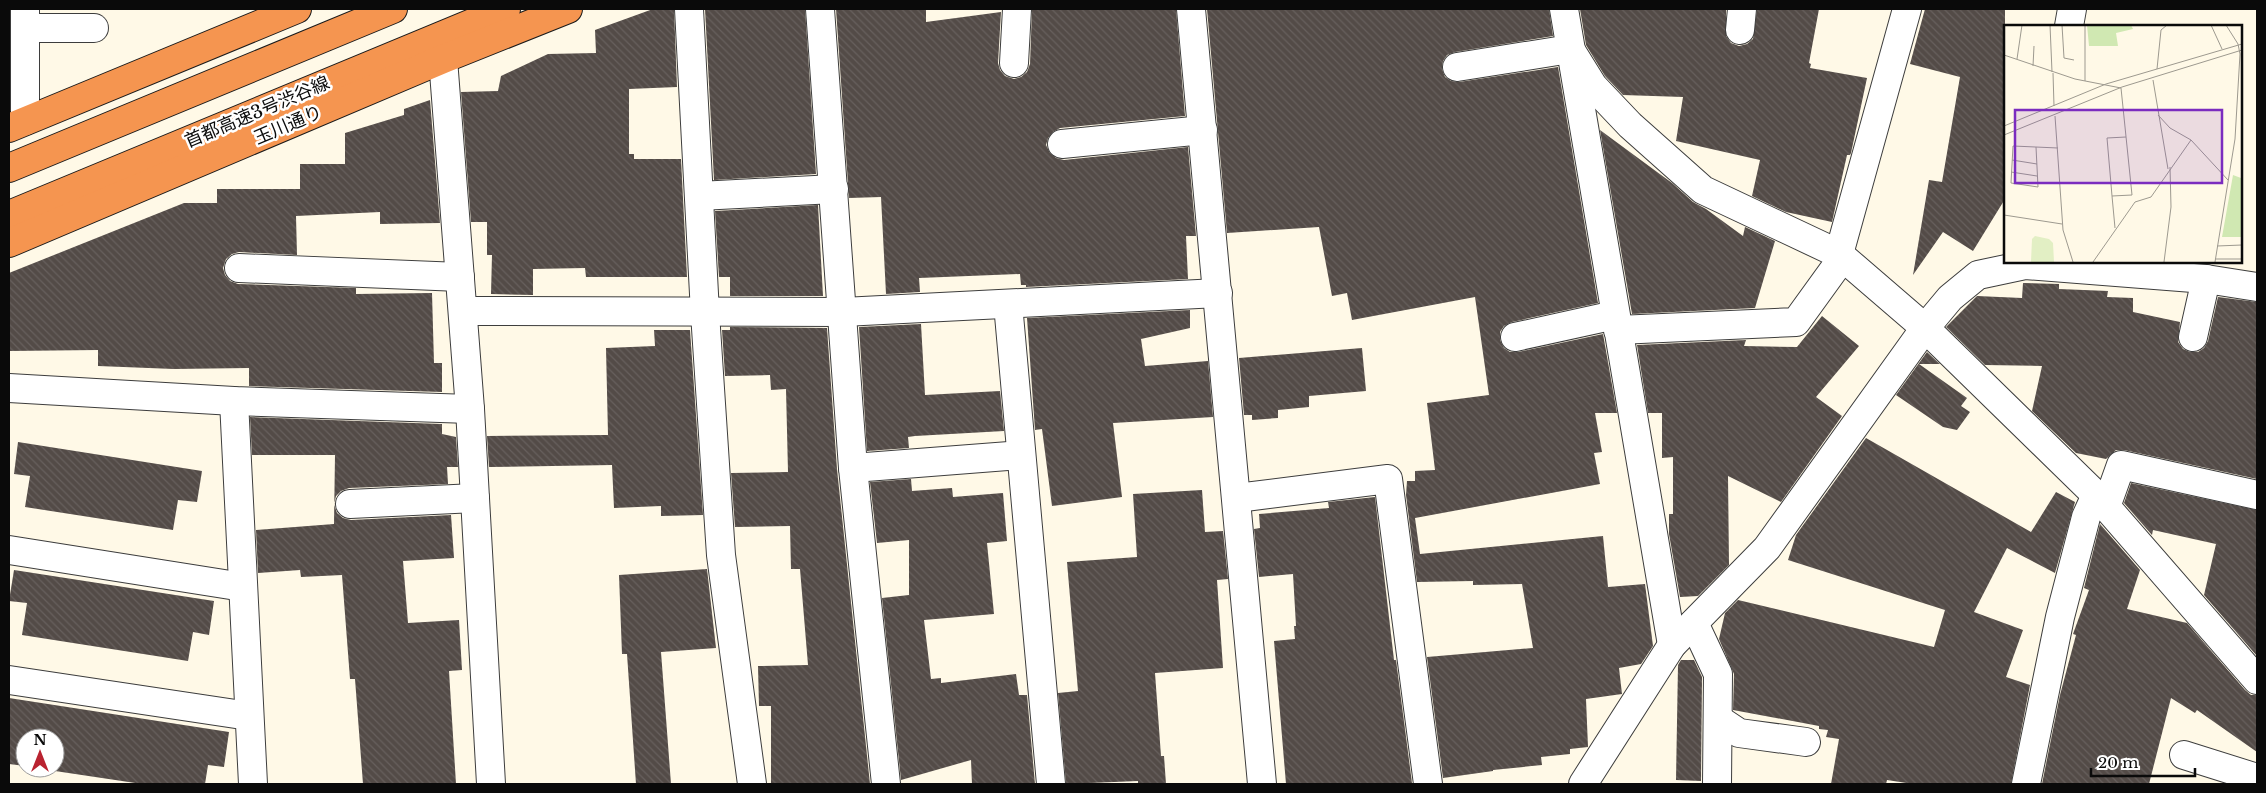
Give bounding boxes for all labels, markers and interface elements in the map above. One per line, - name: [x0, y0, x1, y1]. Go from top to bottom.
- inset map: [2004, 25, 2241, 262]
- street label: 首都高速3号渋谷線: [181, 72, 333, 152]
- street label: 玉川通り: [251, 101, 325, 149]
- north arrow: [15, 728, 65, 778]
- text: N: [33, 731, 47, 749]
- scale bar: [2091, 746, 2195, 778]
- text: 20 m: [2098, 753, 2138, 772]

